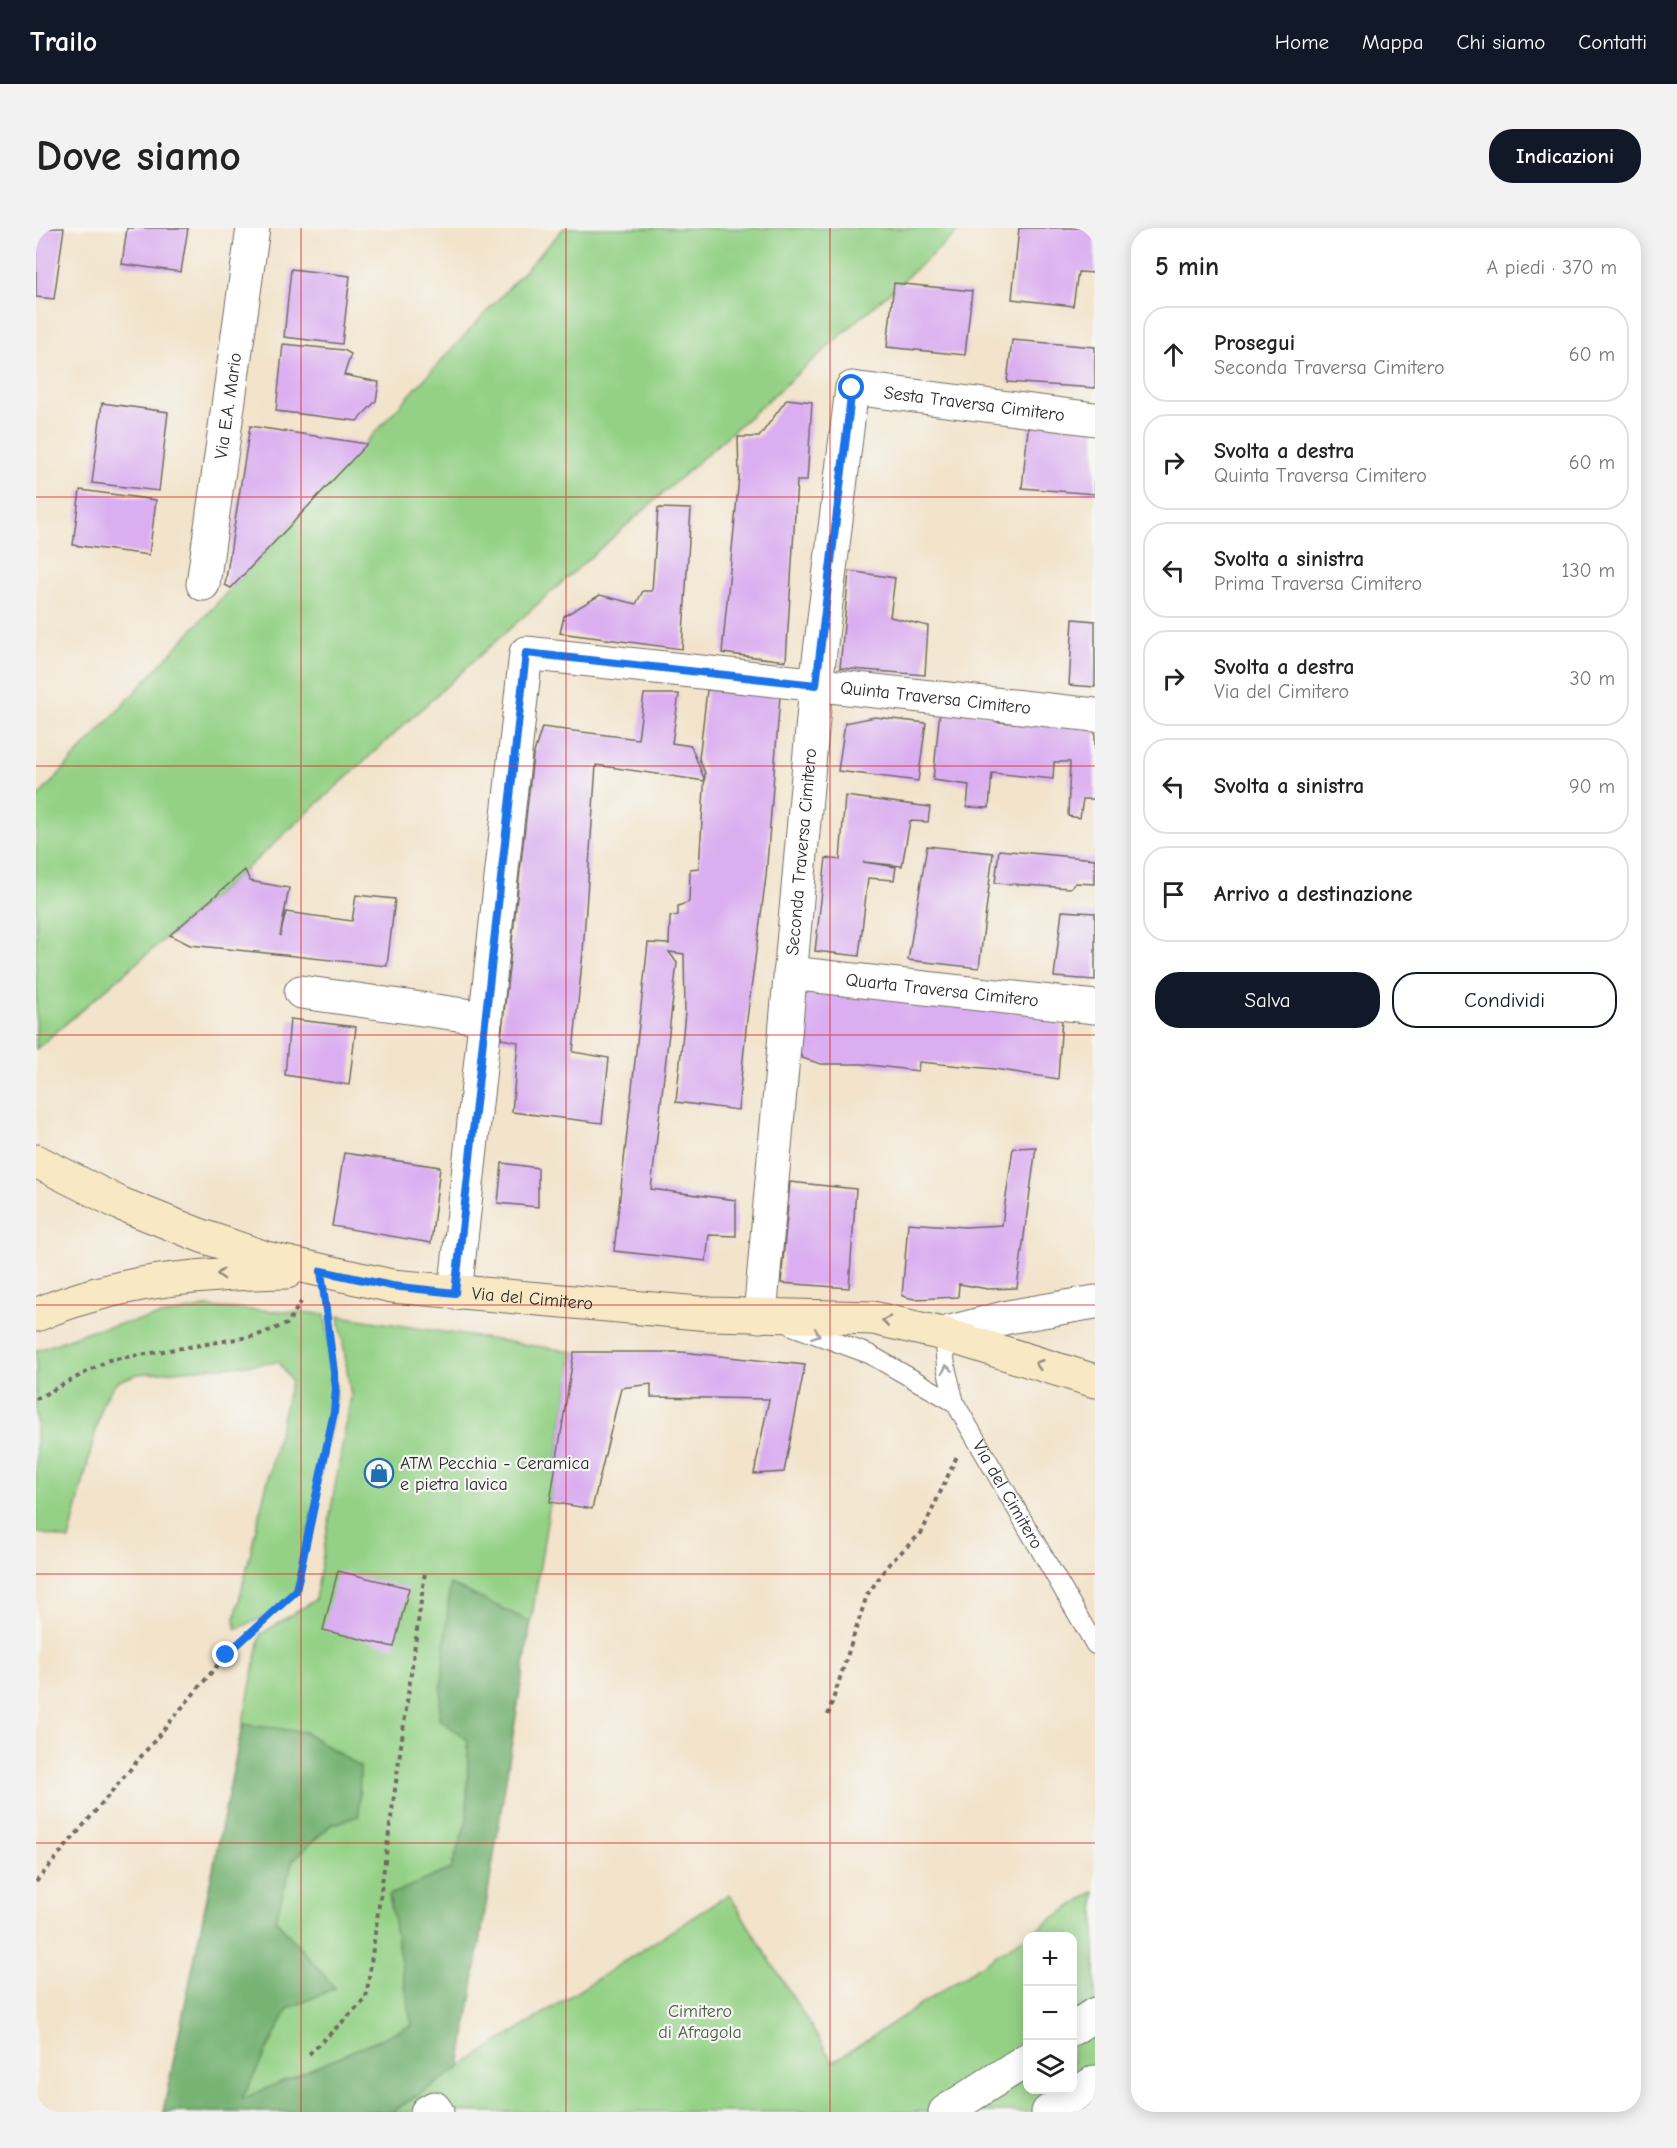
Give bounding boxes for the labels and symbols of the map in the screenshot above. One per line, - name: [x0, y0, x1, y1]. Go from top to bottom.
- street label: Via E.A. Mario: [210, 351, 246, 460]
- route start: [838, 374, 864, 400]
- street label: Sesta Traversa Cimitero: [883, 382, 1066, 426]
- street label: Quinta Traversa Cimitero: [839, 677, 1032, 718]
- street label: Seconda Traversa Cimitero: [782, 747, 821, 956]
- street label: Quarta Traversa Cimitero: [844, 969, 1040, 1011]
- one-way arrow: [216, 1268, 225, 1280]
- street label: Via del Cimitero: [471, 1283, 594, 1314]
- one-way arrow: [881, 1315, 891, 1328]
- one-way arrow: [810, 1326, 821, 1339]
- one-way arrow: [1034, 1359, 1045, 1371]
- one-way arrow: [941, 1364, 954, 1374]
- street label: Via del Cimitero: [968, 1437, 1048, 1553]
- place label: ATM Pecchia - Ceramica e pietra lavica: [400, 1453, 590, 1495]
- shop icon: ATM Pecchia - Ceramica e pietra lavica: [363, 1457, 395, 1489]
- route end: [212, 1641, 238, 1667]
- park label: Cimitero di Afragola: [658, 2001, 742, 2043]

